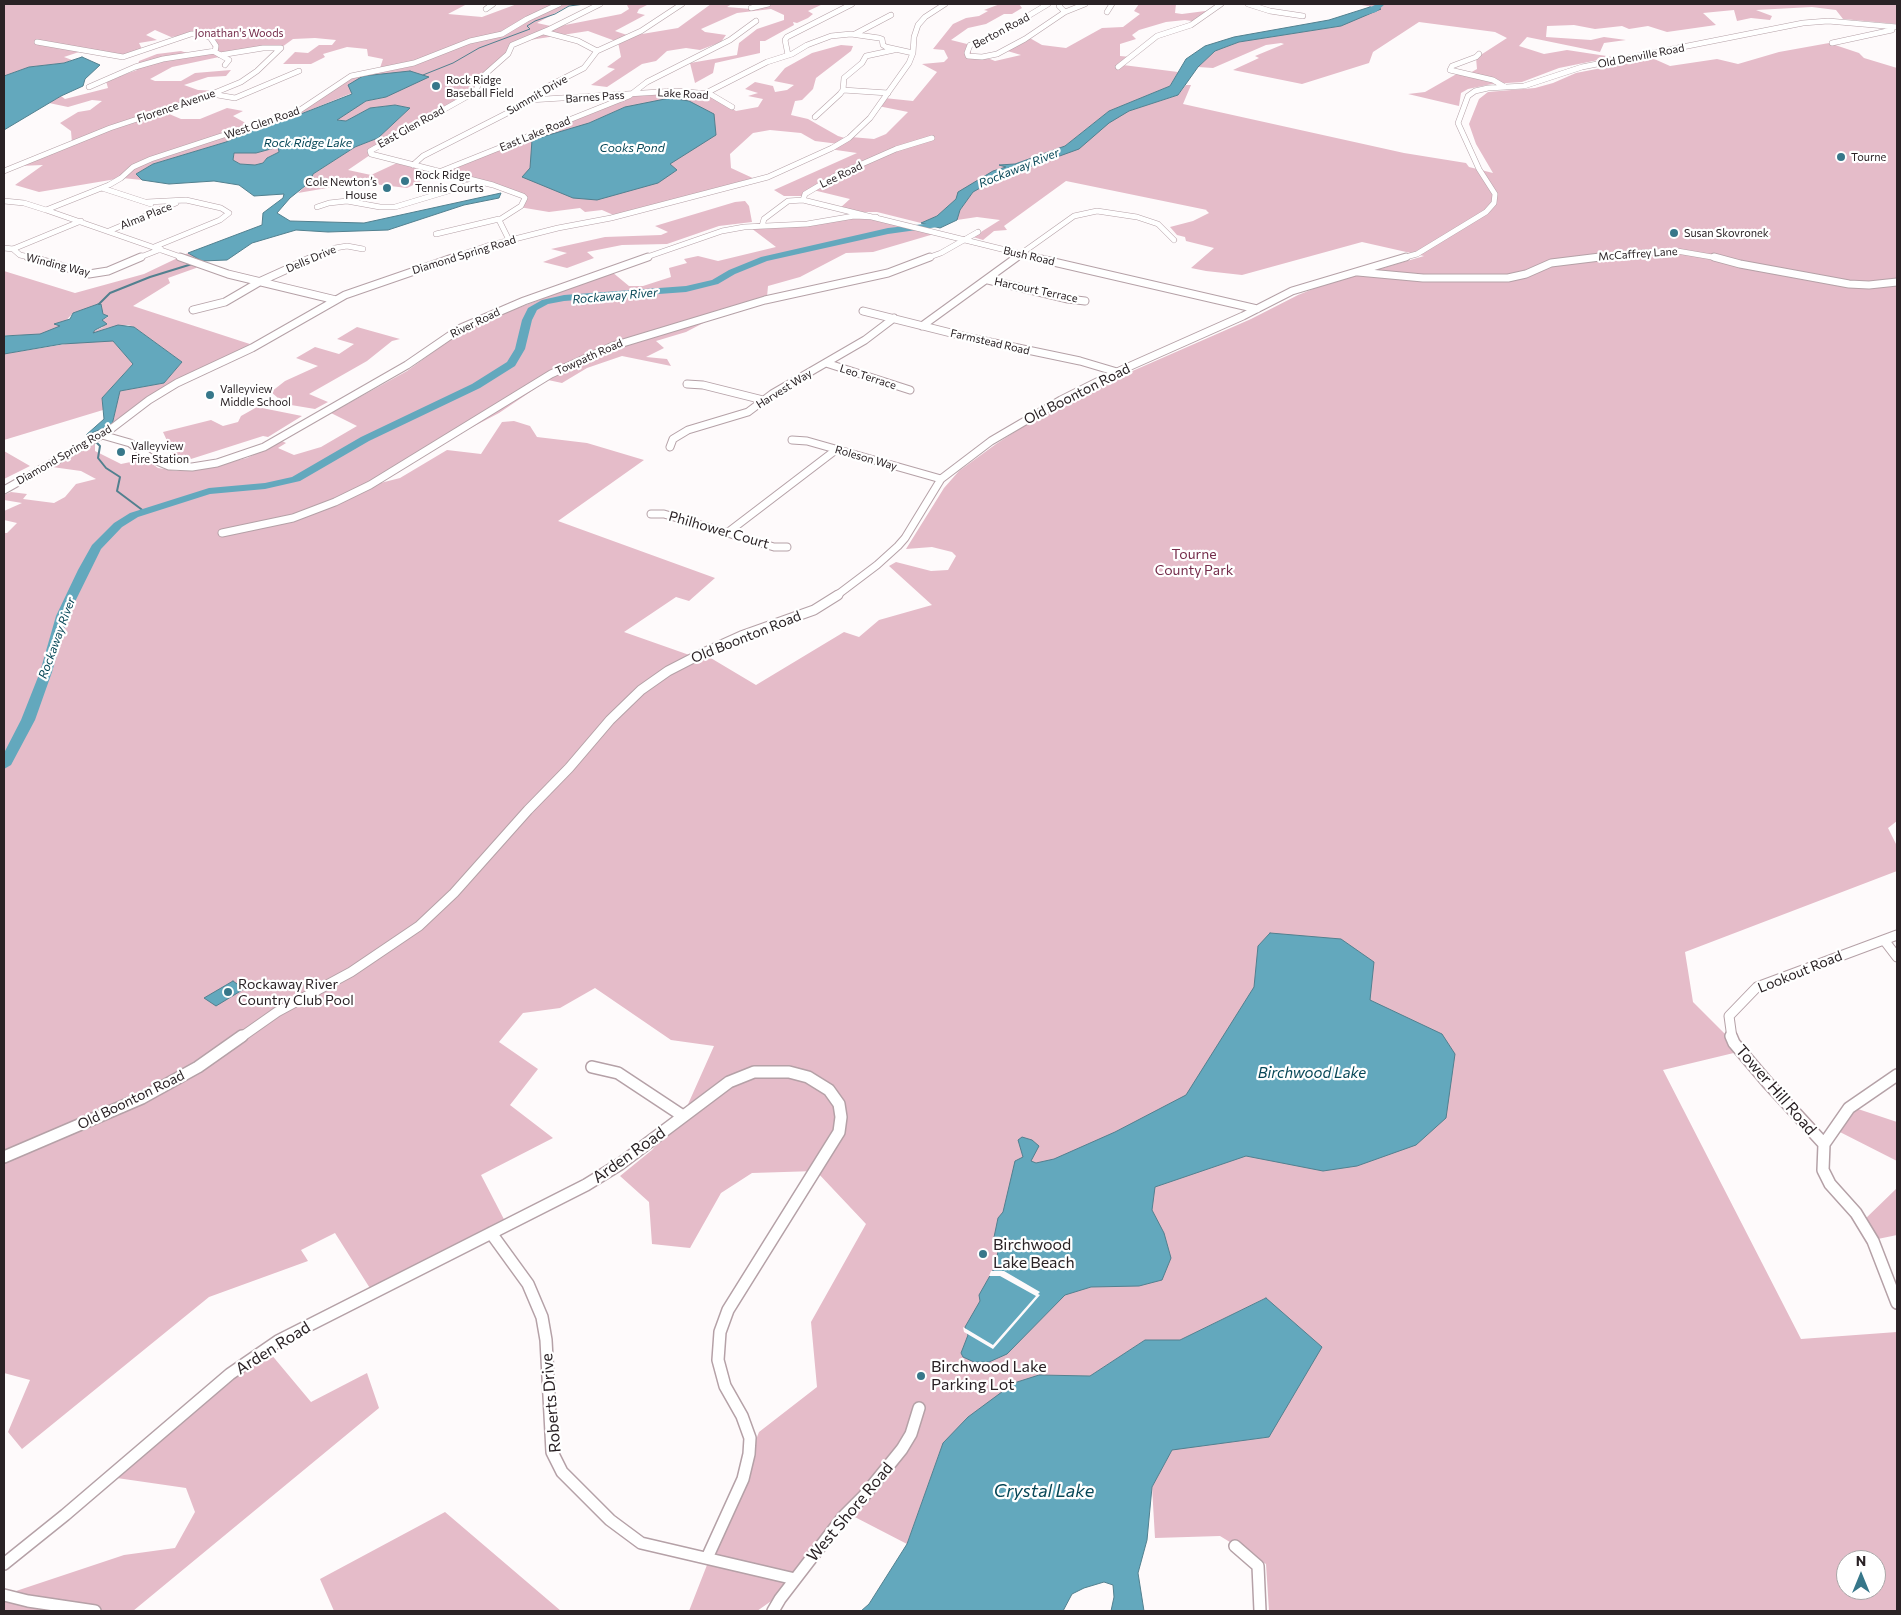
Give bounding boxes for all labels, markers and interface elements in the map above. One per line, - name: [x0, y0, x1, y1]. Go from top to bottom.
- street label: Berton Road: [970, 11, 1032, 51]
- park label: Jonathan's Woods: [195, 26, 283, 40]
- street label: Old Denville Road: [1597, 41, 1685, 71]
- street label: Summit Drive: [504, 72, 570, 118]
- place label: Rock Ridge Baseball Field: [446, 73, 514, 99]
- marker: Rock Ridge Baseball Field: [430, 80, 442, 92]
- street label: Florence Avenue: [135, 86, 217, 126]
- street label: Lake Road: [657, 86, 709, 102]
- street label: Barnes Pass: [565, 88, 625, 106]
- street label: East Glen Road: [375, 103, 447, 151]
- street label: West Glen Road: [223, 104, 301, 142]
- street label: East Lake Road: [498, 114, 572, 154]
- water label: Rock Ridge Lake: [264, 136, 352, 150]
- water label: Cooks Pond: [599, 141, 665, 155]
- water label: Rockaway River: [977, 145, 1061, 191]
- place label: Tourne: [1851, 150, 1886, 164]
- marker: Tourne: [1835, 151, 1847, 163]
- street label: Lee Road: [818, 159, 864, 191]
- place label: Rock Ridge Tennis Courts: [415, 168, 484, 194]
- place label: Cole Newton’s House: [305, 175, 377, 201]
- marker: Rock Ridge Tennis Courts: [399, 175, 411, 187]
- marker: Cole Newton’s House: [381, 182, 393, 194]
- street label: Alma Place: [118, 200, 174, 232]
- place label: Susan Skovronek: [1684, 226, 1769, 240]
- marker: Susan Skovronek: [1668, 227, 1680, 239]
- street label: Diamond Spring Road: [411, 233, 517, 277]
- street label: Dells Drive: [284, 243, 338, 275]
- street label: Bush Road: [1002, 244, 1056, 268]
- street label: McCaffrey Lane: [1598, 245, 1678, 263]
- street label: Winding Way: [24, 251, 92, 279]
- street label: Harcourt Terrace: [993, 275, 1079, 305]
- water label: Rockaway River: [572, 285, 658, 307]
- street label: River Road: [448, 305, 502, 341]
- street label: Farmstead Road: [949, 326, 1031, 358]
- street label: Towpath Road: [553, 336, 625, 378]
- street label: Old Boonton Road: [1021, 360, 1133, 428]
- street label: Leo Terrace: [838, 362, 898, 392]
- street label: Harvest Way: [754, 367, 814, 411]
- place label: Valleyview Middle School: [220, 382, 291, 408]
- marker: Valleyview Middle School: [204, 389, 216, 401]
- street label: Diamond Spring Road: [14, 422, 114, 488]
- place label: Valleyview Fire Station: [131, 439, 189, 465]
- street label: Roleson Way: [833, 443, 899, 473]
- marker: Valleyview Fire Station: [115, 446, 127, 458]
- street label: Philhower Court: [667, 508, 771, 552]
- park label: Tourne County Park: [1155, 546, 1233, 578]
- water label: Rockaway River: [36, 595, 78, 681]
- street label: Old Boonton Road: [689, 607, 803, 667]
- street label: Lookout Road: [1755, 947, 1845, 997]
- place label: Rockaway River Country Club Pool: [238, 976, 354, 1009]
- marker: Rockaway River Country Club Pool: [222, 986, 234, 998]
- street label: Tower Hill Road: [1732, 1041, 1820, 1139]
- water label: Birchwood Lake: [1258, 1064, 1366, 1082]
- street label: Old Boonton Road: [75, 1067, 187, 1133]
- street label: Arden Road: [589, 1123, 669, 1187]
- place label: Birchwood Lake Beach: [993, 1235, 1075, 1273]
- marker: Birchwood Lake Beach: [977, 1248, 989, 1260]
- street label: Arden Road: [232, 1317, 314, 1379]
- street label: Roberts Drive: [537, 1353, 565, 1453]
- place label: Birchwood Lake Parking Lot: [931, 1357, 1047, 1395]
- marker: Birchwood Lake Parking Lot: [915, 1370, 927, 1382]
- street label: West Shore Road: [803, 1458, 897, 1566]
- water label: Crystal Lake: [994, 1480, 1094, 1502]
- north arrow: [1836, 1550, 1886, 1600]
- text: N: [1856, 1552, 1866, 1569]

